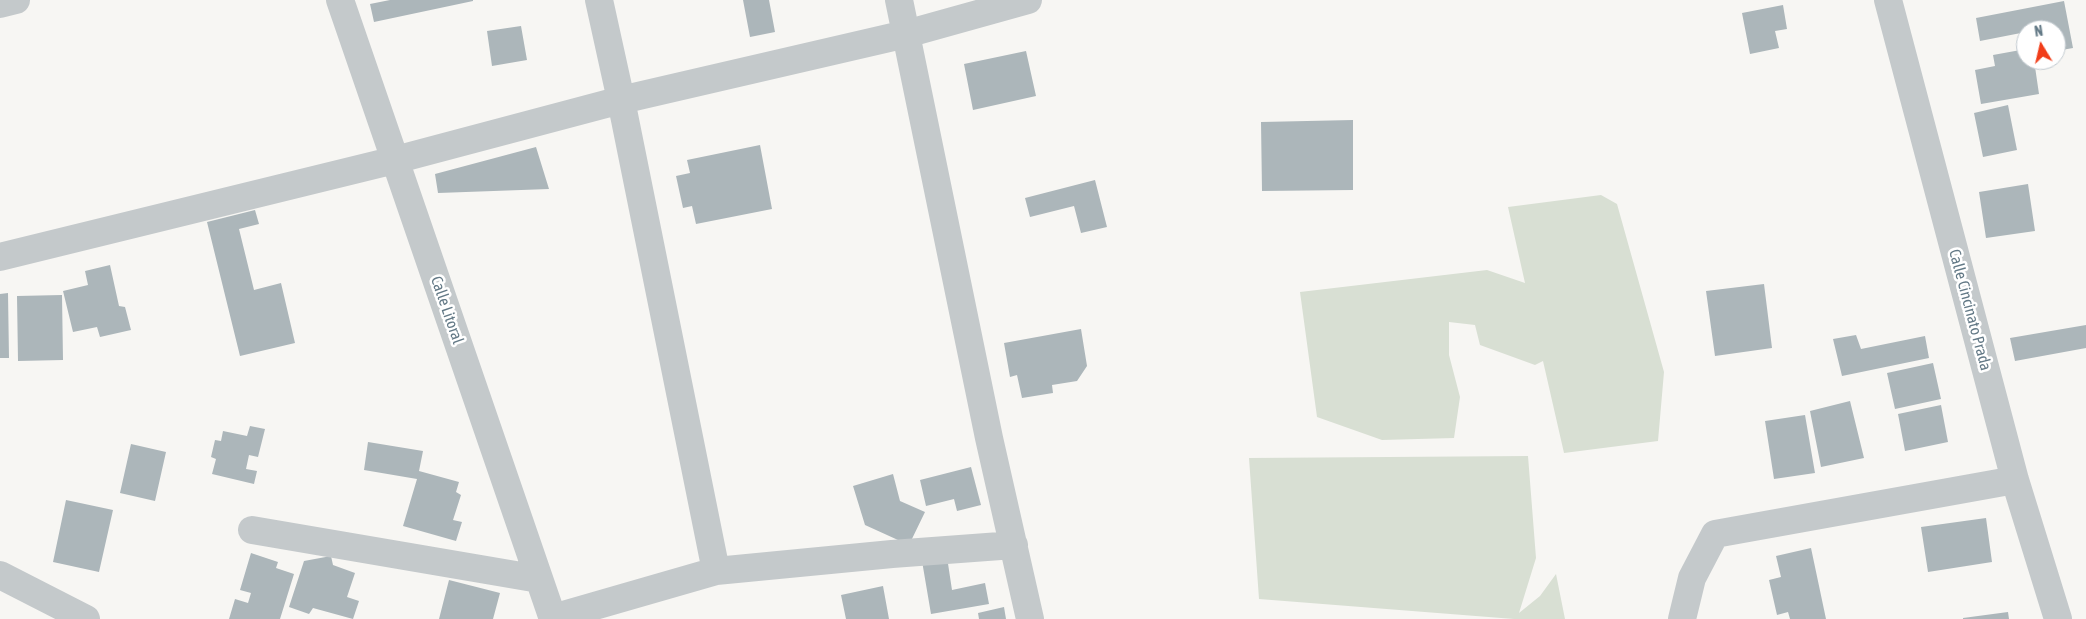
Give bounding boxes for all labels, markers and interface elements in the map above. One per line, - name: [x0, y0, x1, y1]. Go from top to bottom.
- north arrow: [2016, 20, 2066, 70]
- text: N: [2033, 23, 2044, 40]
- street label: Calle Cincinato Prada: [1945, 247, 1995, 373]
- street label: Calle Litoral: [426, 274, 468, 346]

